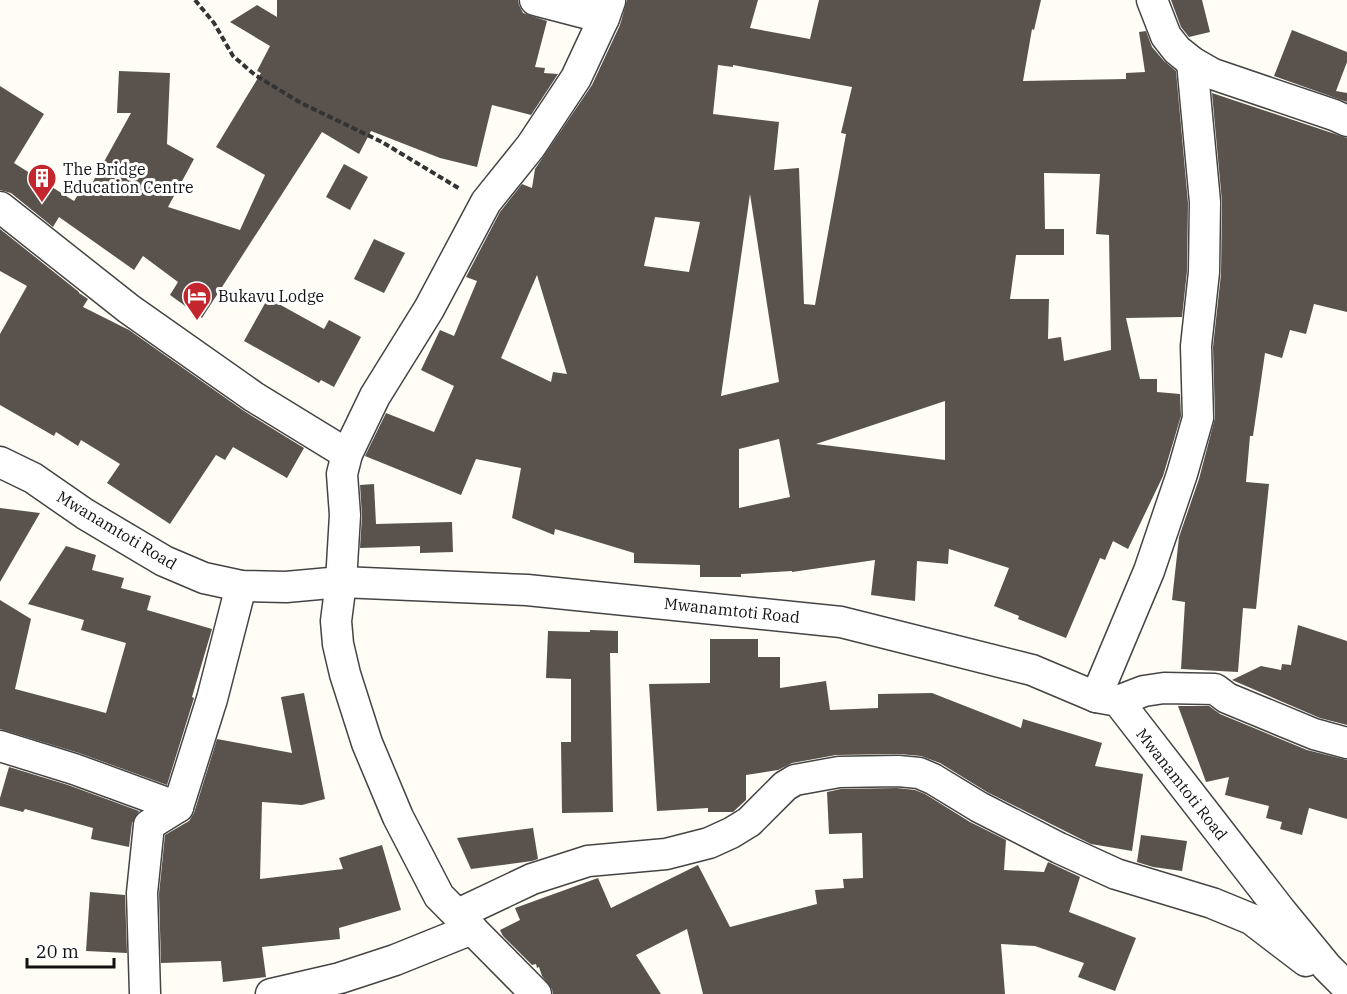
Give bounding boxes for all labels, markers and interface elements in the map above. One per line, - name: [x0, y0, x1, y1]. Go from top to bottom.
- place label: The Bridge Education Centre: [63, 159, 194, 197]
- building icon: The Bridge Education Centre: [26, 162, 58, 204]
- hotel icon: Bukavu Lodge: [181, 280, 213, 322]
- place label: Bukavu Lodge: [218, 286, 324, 306]
- street label: Mwanamtoti Road: [53, 486, 181, 574]
- street label: Mwanamtoti Road: [663, 593, 801, 627]
- street label: Mwanamtoti Road: [1132, 724, 1232, 844]
- scale bar: [27, 931, 114, 969]
- text: 20 m: [36, 940, 79, 963]

